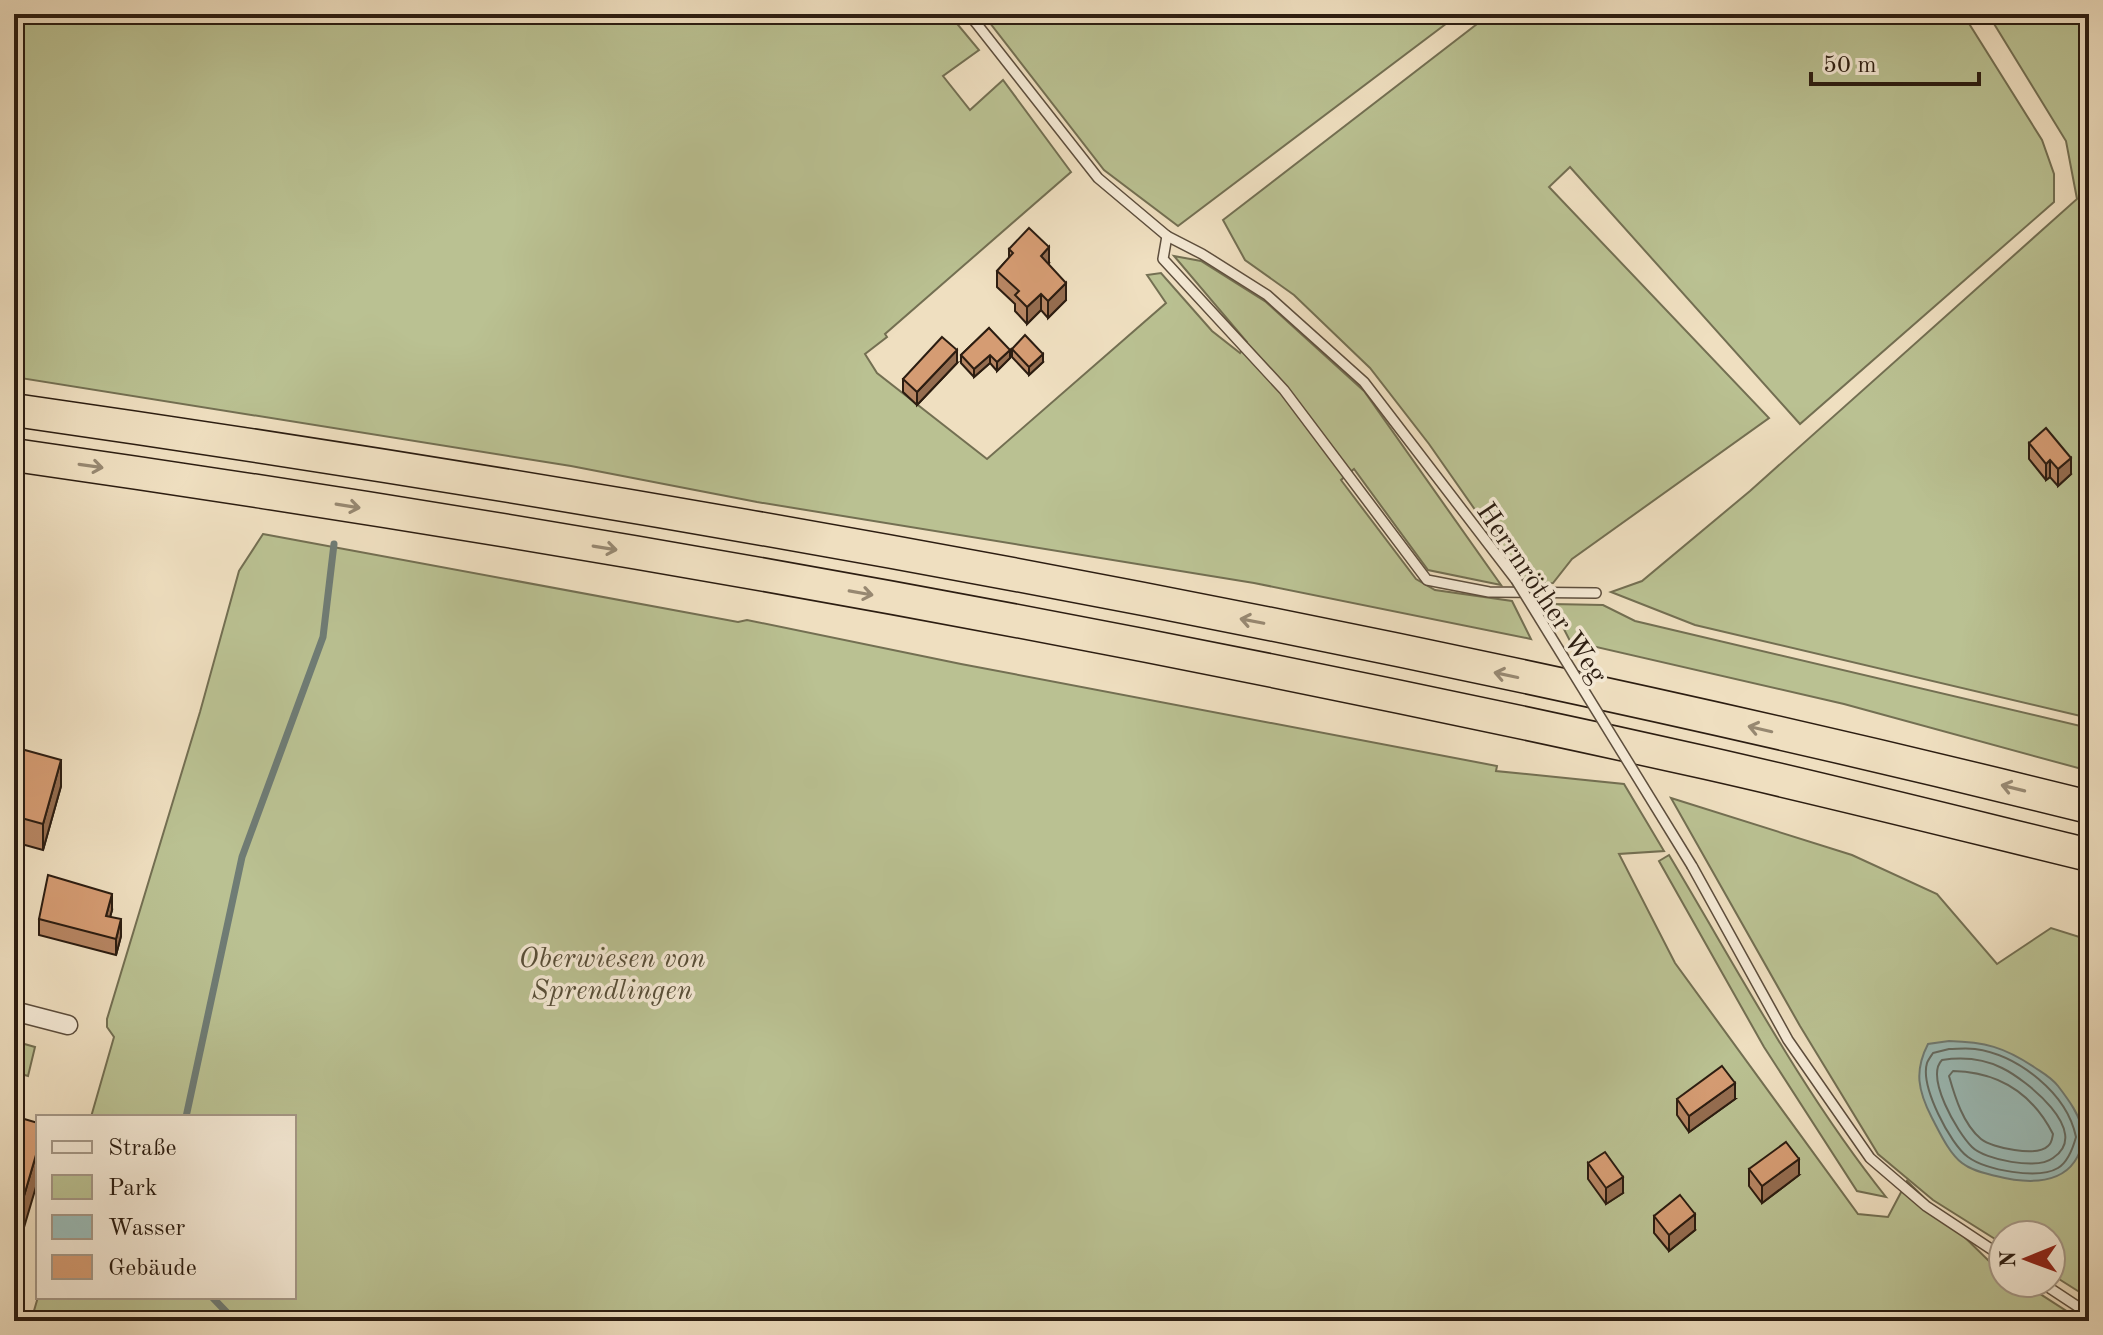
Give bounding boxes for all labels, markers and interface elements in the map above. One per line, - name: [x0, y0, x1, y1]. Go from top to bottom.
- scale bar: [1811, 36, 1979, 86]
- text: 50 m: [1823, 54, 1877, 78]
- one-way arrow: [78, 459, 103, 474]
- street label: Herrnröther Weg: [1470, 498, 1611, 689]
- one-way arrow: [335, 499, 360, 514]
- one-way arrow: [591, 541, 617, 556]
- one-way arrow: [847, 587, 873, 602]
- one-way arrow: [1239, 613, 1265, 628]
- one-way arrow: [1494, 666, 1519, 681]
- one-way arrow: [1748, 721, 1774, 736]
- one-way arrow: [2001, 780, 2027, 795]
- park label: Oberwiesen von Sprendlingen: [519, 946, 706, 1006]
- legend: [36, 1115, 296, 1299]
- text: Straße: [108, 1137, 177, 1161]
- text: Park: [108, 1177, 157, 1201]
- text: Wasser: [108, 1217, 185, 1241]
- north arrow: [1987, 1219, 2067, 1299]
- text: N: [1998, 1251, 2020, 1268]
- text: Gebäude: [108, 1257, 197, 1281]

